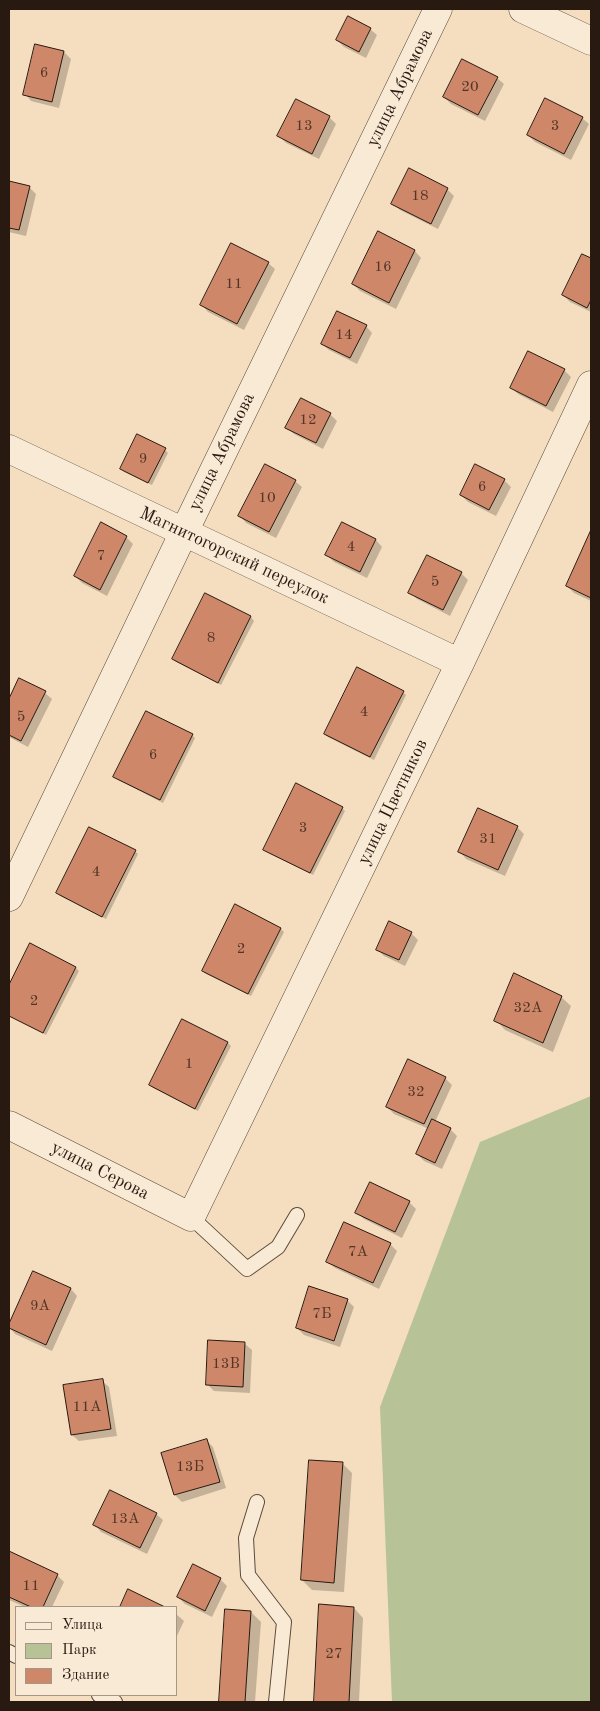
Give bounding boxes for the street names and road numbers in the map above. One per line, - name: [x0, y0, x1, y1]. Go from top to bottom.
- street label: улица Абрамова: [362, 25, 438, 151]
- street label: улица Абрамова: [184, 389, 260, 515]
- street label: Магнитогорский переулок: [136, 503, 332, 609]
- street label: улица Цветников: [353, 736, 433, 868]
- street label: улица Серова: [47, 1137, 153, 1205]

